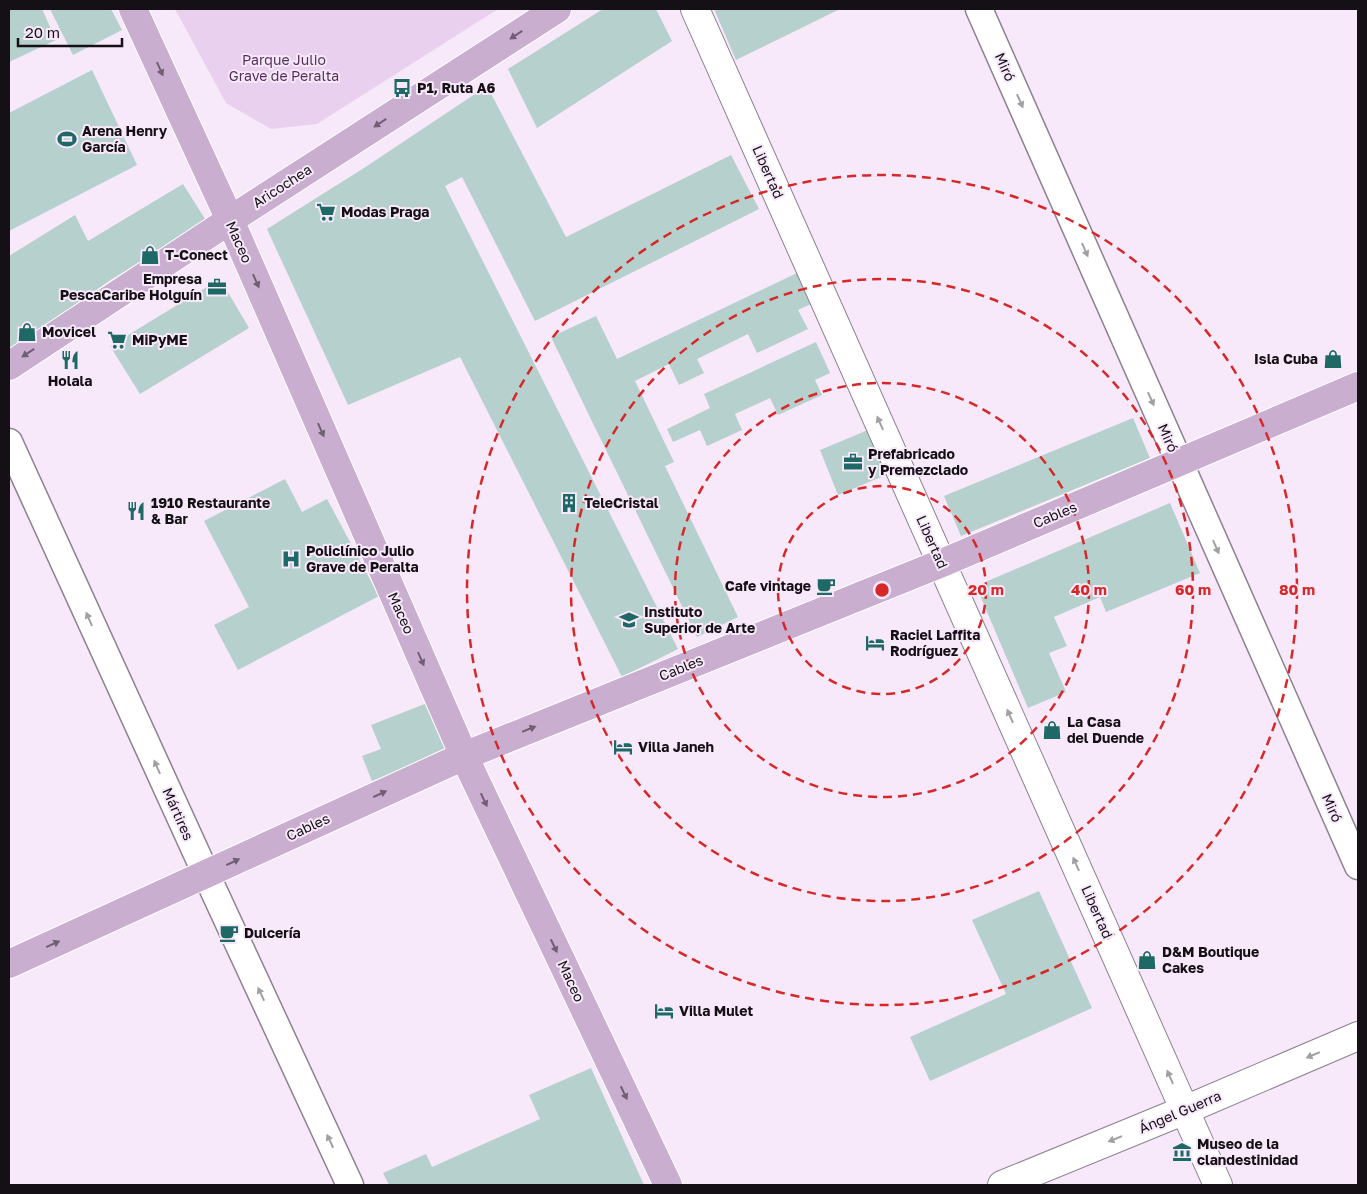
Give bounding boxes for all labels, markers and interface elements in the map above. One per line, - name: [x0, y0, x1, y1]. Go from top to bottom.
- scale bar: [18, 15, 121, 47]
- text: 20 m: [25, 23, 60, 41]
- one-way arrow: [510, 30, 523, 40]
- street label: Miró: [992, 50, 1019, 84]
- park label: Parque Julio Grave de Peralta: [229, 51, 339, 84]
- one-way arrow: [157, 62, 165, 76]
- bus stop icon: P1, Ruta A6: [391, 77, 413, 99]
- place label: P1, Ruta A6: [417, 79, 496, 96]
- one-way arrow: [1016, 94, 1024, 108]
- one-way arrow: [373, 119, 386, 128]
- place label: Arena Henry García: [82, 122, 168, 155]
- sports icon: Arena Henry García: [56, 128, 78, 150]
- street label: Libertad: [749, 143, 788, 201]
- street label: Aricochea: [249, 160, 314, 211]
- supermarket icon: Modas Praga: [315, 201, 337, 223]
- place label: Modas Praga: [341, 203, 429, 220]
- street label: Maceo: [223, 218, 256, 265]
- one-way arrow: [1082, 243, 1090, 257]
- shop icon: T-Conect: [139, 244, 161, 266]
- place label: T-Conect: [165, 246, 228, 263]
- place label: Empresa PescaCaribe Holguín: [60, 270, 202, 303]
- one-way arrow: [253, 274, 261, 288]
- office icon: Empresa PescaCaribe Holguín: [206, 276, 228, 298]
- shop icon: Movicel: [16, 321, 38, 343]
- place label: Movicel: [42, 323, 96, 340]
- supermarket icon: MiPyME: [106, 329, 128, 351]
- place label: MiPyME: [132, 331, 188, 348]
- one-way arrow: [21, 348, 35, 358]
- shop icon: Isla Cuba: [1322, 348, 1344, 370]
- restaurant icon: Holala: [59, 349, 81, 371]
- place label: Isla Cuba: [1254, 350, 1318, 367]
- place label: Holala: [48, 372, 92, 389]
- one-way arrow: [1147, 392, 1155, 406]
- one-way arrow: [875, 416, 883, 430]
- street label: Miró: [1155, 421, 1182, 455]
- one-way arrow: [318, 423, 326, 437]
- place label: Prefabricado y Premezclado: [868, 445, 968, 478]
- office icon: Prefabricado y Premezclado: [842, 451, 864, 473]
- building icon: TeleCristal: [558, 492, 580, 514]
- place label: 1910 Restaurante & Bar: [151, 494, 270, 527]
- place label: TeleCristal: [584, 494, 659, 511]
- street label: Cables: [1030, 498, 1079, 531]
- restaurant icon: 1910 Restaurante & Bar: [125, 500, 147, 522]
- street label: Libertad: [913, 513, 952, 571]
- one-way arrow: [1213, 540, 1221, 554]
- place label: Policlínico Julio Grave de Peralta: [306, 542, 419, 575]
- hospital icon: Policlínico Julio Grave de Peralta: [280, 548, 302, 570]
- cafe icon: Cafe vintage: [815, 575, 837, 597]
- place label: Cafe vintage: [725, 577, 811, 594]
- text: 20 m: [968, 580, 1004, 598]
- text: 40 m: [1071, 580, 1107, 598]
- text: 60 m: [1175, 580, 1211, 598]
- text: 80 m: [1279, 580, 1315, 598]
- centre of rings: [873, 581, 891, 599]
- street label: Maceo: [385, 589, 418, 636]
- place label: Instituto Superior de Arte: [644, 603, 755, 636]
- school or university icon: Instituto Superior de Arte: [618, 609, 640, 631]
- one-way arrow: [85, 612, 93, 626]
- place label: Raciel Laffita Rodríguez: [890, 626, 980, 659]
- hotel icon: Raciel Laffita Rodríguez: [864, 632, 886, 654]
- street label: Cables: [656, 651, 705, 684]
- one-way arrow: [418, 652, 426, 666]
- one-way arrow: [1005, 709, 1013, 723]
- place label: La Casa del Duende: [1067, 713, 1144, 746]
- shop icon: La Casa del Duende: [1041, 719, 1063, 741]
- one-way arrow: [522, 725, 537, 733]
- hotel icon: Villa Janeh: [612, 736, 634, 758]
- place label: Villa Janeh: [638, 738, 714, 755]
- one-way arrow: [152, 760, 160, 774]
- street label: Mártires: [159, 785, 198, 843]
- one-way arrow: [373, 789, 387, 797]
- street label: Miró: [1319, 791, 1346, 825]
- one-way arrow: [480, 792, 489, 807]
- street label: Cables: [283, 809, 332, 844]
- one-way arrow: [226, 857, 240, 865]
- one-way arrow: [1071, 857, 1079, 871]
- street label: Libertad: [1078, 883, 1117, 941]
- cafe icon: Dulcería: [218, 922, 240, 944]
- place label: Dulcería: [244, 924, 301, 941]
- one-way arrow: [46, 939, 60, 947]
- one-way arrow: [551, 939, 559, 953]
- place label: D&M Boutique Cakes: [1162, 943, 1259, 976]
- shop icon: D&M Boutique Cakes: [1136, 949, 1158, 971]
- street label: Maceo: [554, 957, 588, 1004]
- one-way arrow: [257, 987, 265, 1001]
- hotel icon: Villa Mulet: [653, 1000, 675, 1022]
- place label: Villa Mulet: [679, 1002, 753, 1019]
- one-way arrow: [1306, 1052, 1320, 1060]
- one-way arrow: [1166, 1070, 1174, 1084]
- one-way arrow: [620, 1086, 628, 1100]
- street label: Ángel Guerra: [1136, 1087, 1224, 1137]
- one-way arrow: [326, 1134, 334, 1148]
- one-way arrow: [1108, 1135, 1122, 1143]
- place label: Museo de la clandestinidad: [1197, 1135, 1298, 1168]
- museum icon: Museo de la clandestinidad: [1171, 1141, 1193, 1163]

